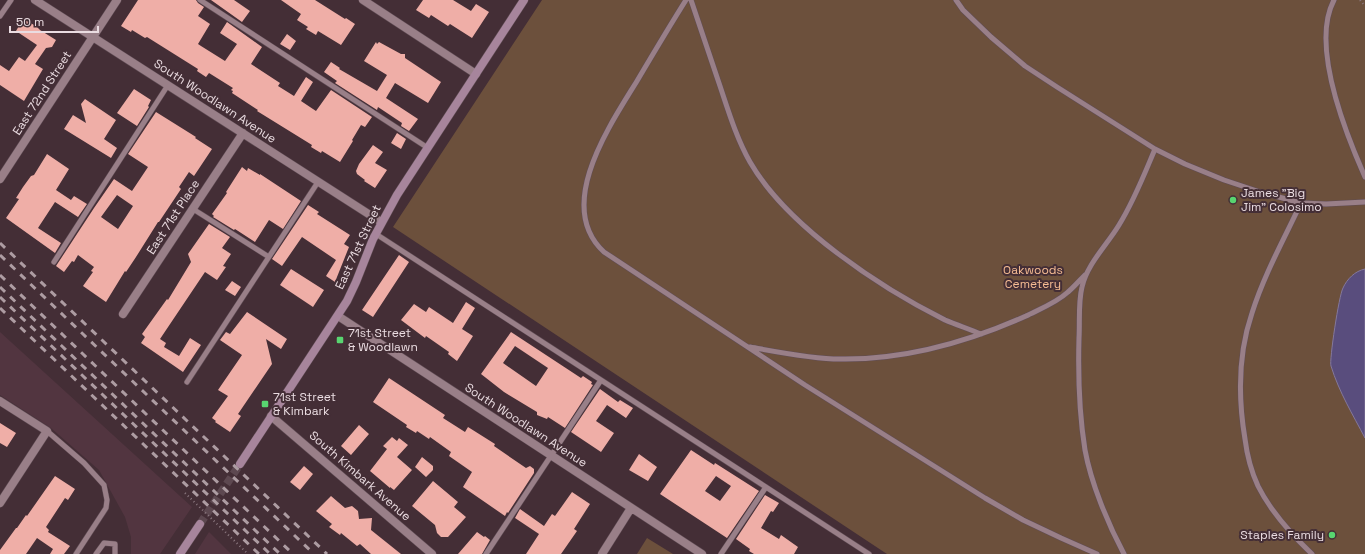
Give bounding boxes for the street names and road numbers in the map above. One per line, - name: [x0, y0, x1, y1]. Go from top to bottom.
- street label: East 72nd Street: [9, 48, 75, 138]
- street label: South Woodlawn Avenue: [151, 55, 279, 147]
- street label: East 71st Place: [143, 177, 203, 257]
- street label: East 71st Street: [331, 202, 385, 292]
- street label: South Woodlawn Avenue: [462, 379, 590, 471]
- street label: South Kimbark Avenue: [306, 427, 414, 525]

